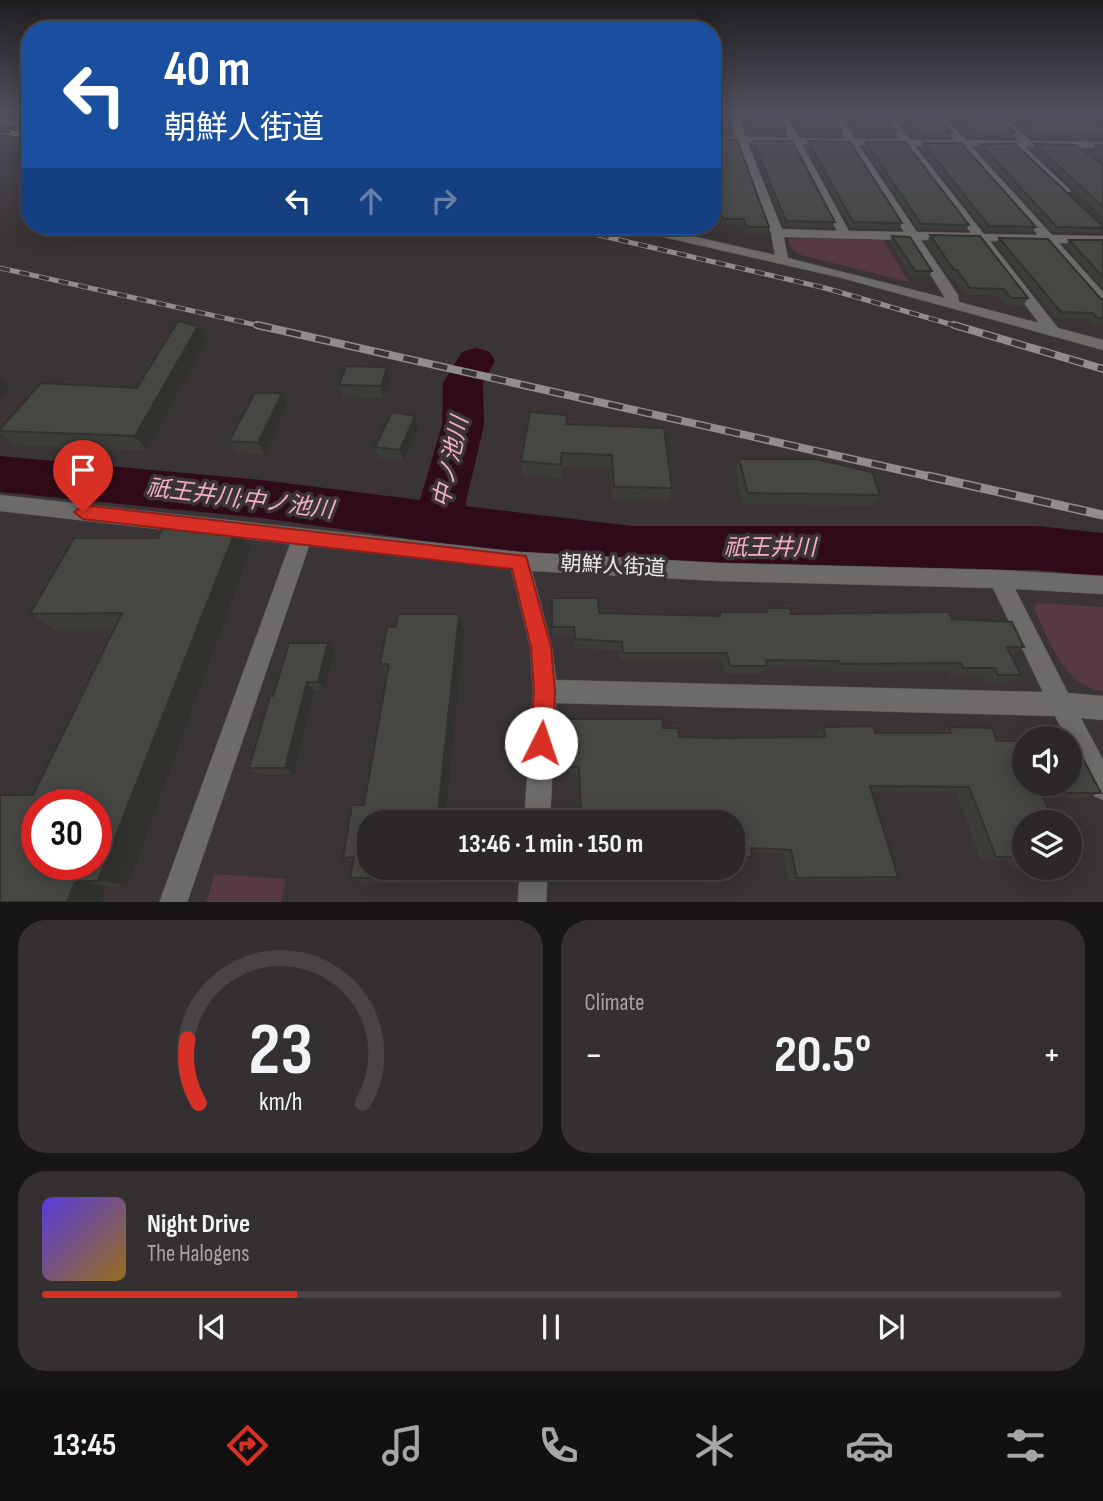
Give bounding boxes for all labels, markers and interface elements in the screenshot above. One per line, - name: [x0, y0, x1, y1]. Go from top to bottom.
- text: 40 m: [164, 41, 250, 100]
- icon: left: [49, 49, 140, 140]
- text: 朝鮮人街道: [164, 109, 324, 148]
- icon: left: [279, 182, 317, 220]
- icon: ahead: [352, 182, 390, 220]
- icon: right: [425, 182, 463, 220]
- water label: 中ノ池川: [428, 411, 475, 510]
- pin: [53, 440, 113, 512]
- icon: arrive: [64, 451, 102, 489]
- water label: 祇王井川;中ノ池川: [145, 474, 338, 525]
- water label: 祇王井川: [724, 534, 819, 562]
- street label: 朝鮮人街道: [560, 551, 666, 581]
- position arrow: [504, 706, 578, 780]
- map controls: [1012, 726, 1082, 880]
- button: sound: [1012, 726, 1082, 796]
- speed limit sign: 30: [21, 789, 112, 880]
- button: layers: [1012, 810, 1082, 880]
- text: 13:46 · 1 min · 150 m: [459, 829, 643, 860]
- text: Climate: [585, 989, 644, 1017]
- text: 23: [248, 1007, 313, 1095]
- text: 20.5°: [774, 1024, 871, 1087]
- text: −: [585, 1033, 603, 1078]
- text: +: [1042, 1033, 1061, 1078]
- text: km/h: [259, 1086, 302, 1117]
- text: Night Drive: [147, 1209, 250, 1240]
- text: The Halogens: [147, 1240, 250, 1268]
- icon: previous: [193, 1308, 231, 1346]
- icon: pause: [532, 1308, 570, 1346]
- icon: next: [872, 1308, 910, 1346]
- icon: directions: [223, 1421, 272, 1470]
- icon: music: [378, 1421, 427, 1470]
- icon: phone: [534, 1421, 583, 1470]
- icon: climate: [690, 1421, 739, 1470]
- icon: car: [845, 1421, 894, 1470]
- icon: filters: [1001, 1421, 1050, 1470]
- text: 13:45: [53, 1426, 116, 1465]

